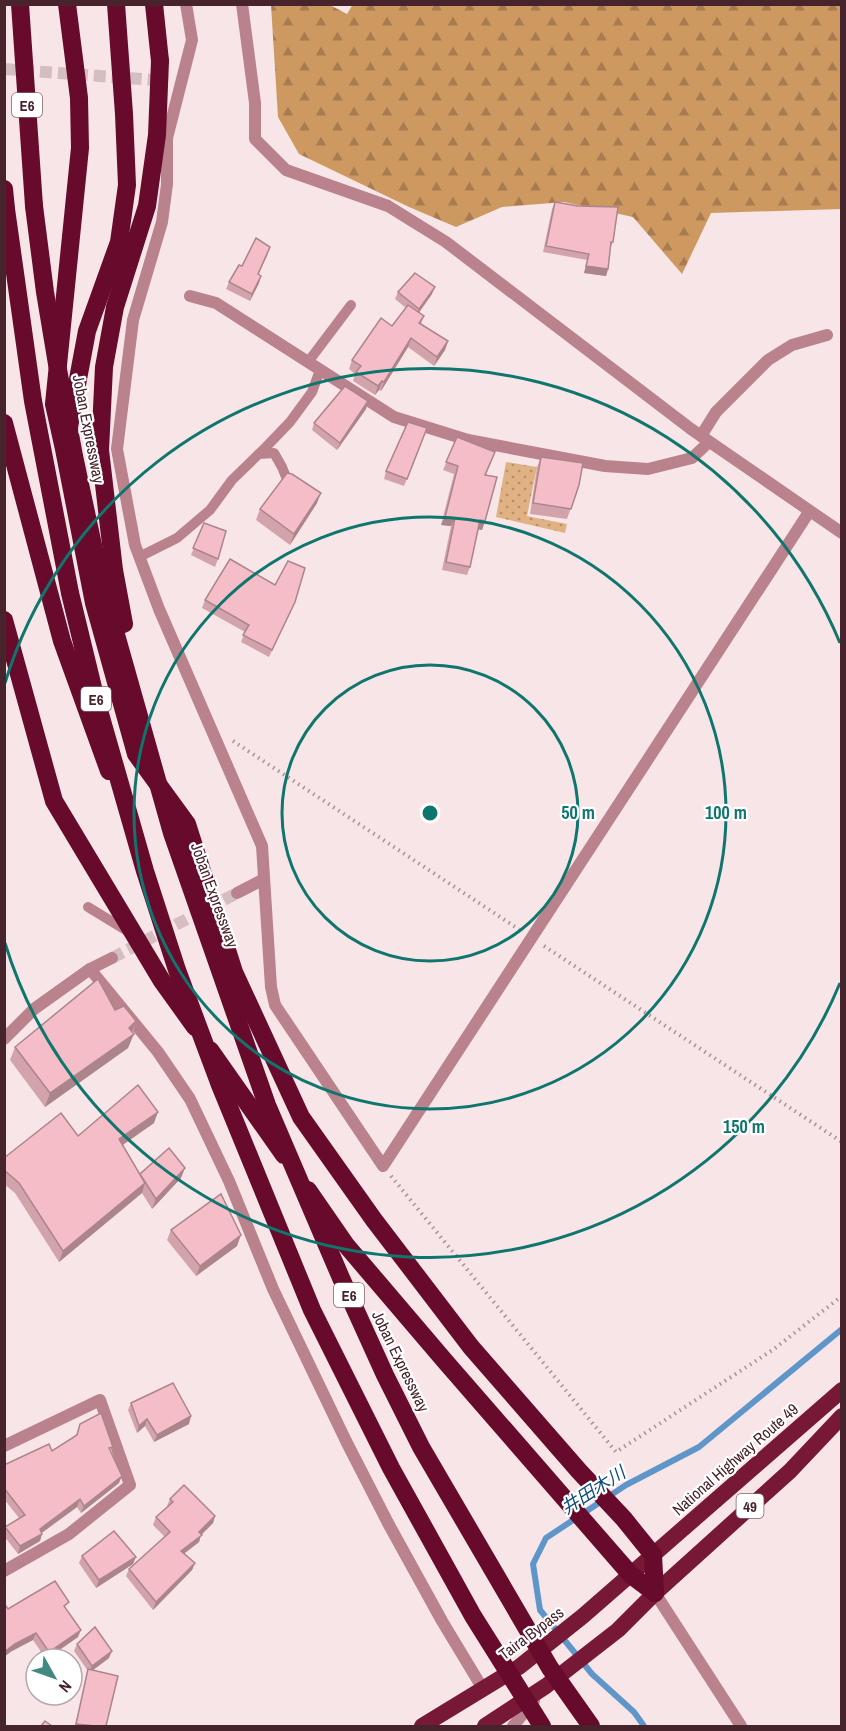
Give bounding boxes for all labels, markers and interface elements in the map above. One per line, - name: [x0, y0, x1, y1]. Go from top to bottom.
- road number: E6: [12, 93, 42, 117]
- street label: Joban Expressway: [68, 373, 110, 486]
- road number: E6: [81, 687, 111, 711]
- text: 50 m: [561, 800, 595, 825]
- text: 100 m: [705, 800, 747, 825]
- centre of rings: [420, 803, 440, 823]
- street label: Joban Expressway: [186, 839, 244, 951]
- text: 150 m: [723, 1114, 765, 1139]
- road number: E6: [334, 1283, 364, 1307]
- street label: Joban Expressway: [367, 1307, 435, 1416]
- street label: National Highway Route 49: [668, 1399, 802, 1519]
- water label: 井田木川: [556, 1459, 632, 1520]
- road number: 49: [736, 1494, 764, 1518]
- street label: Taira Bypass: [494, 1601, 568, 1665]
- north arrow: [24, 1647, 84, 1707]
- text: N: [54, 1676, 77, 1697]

